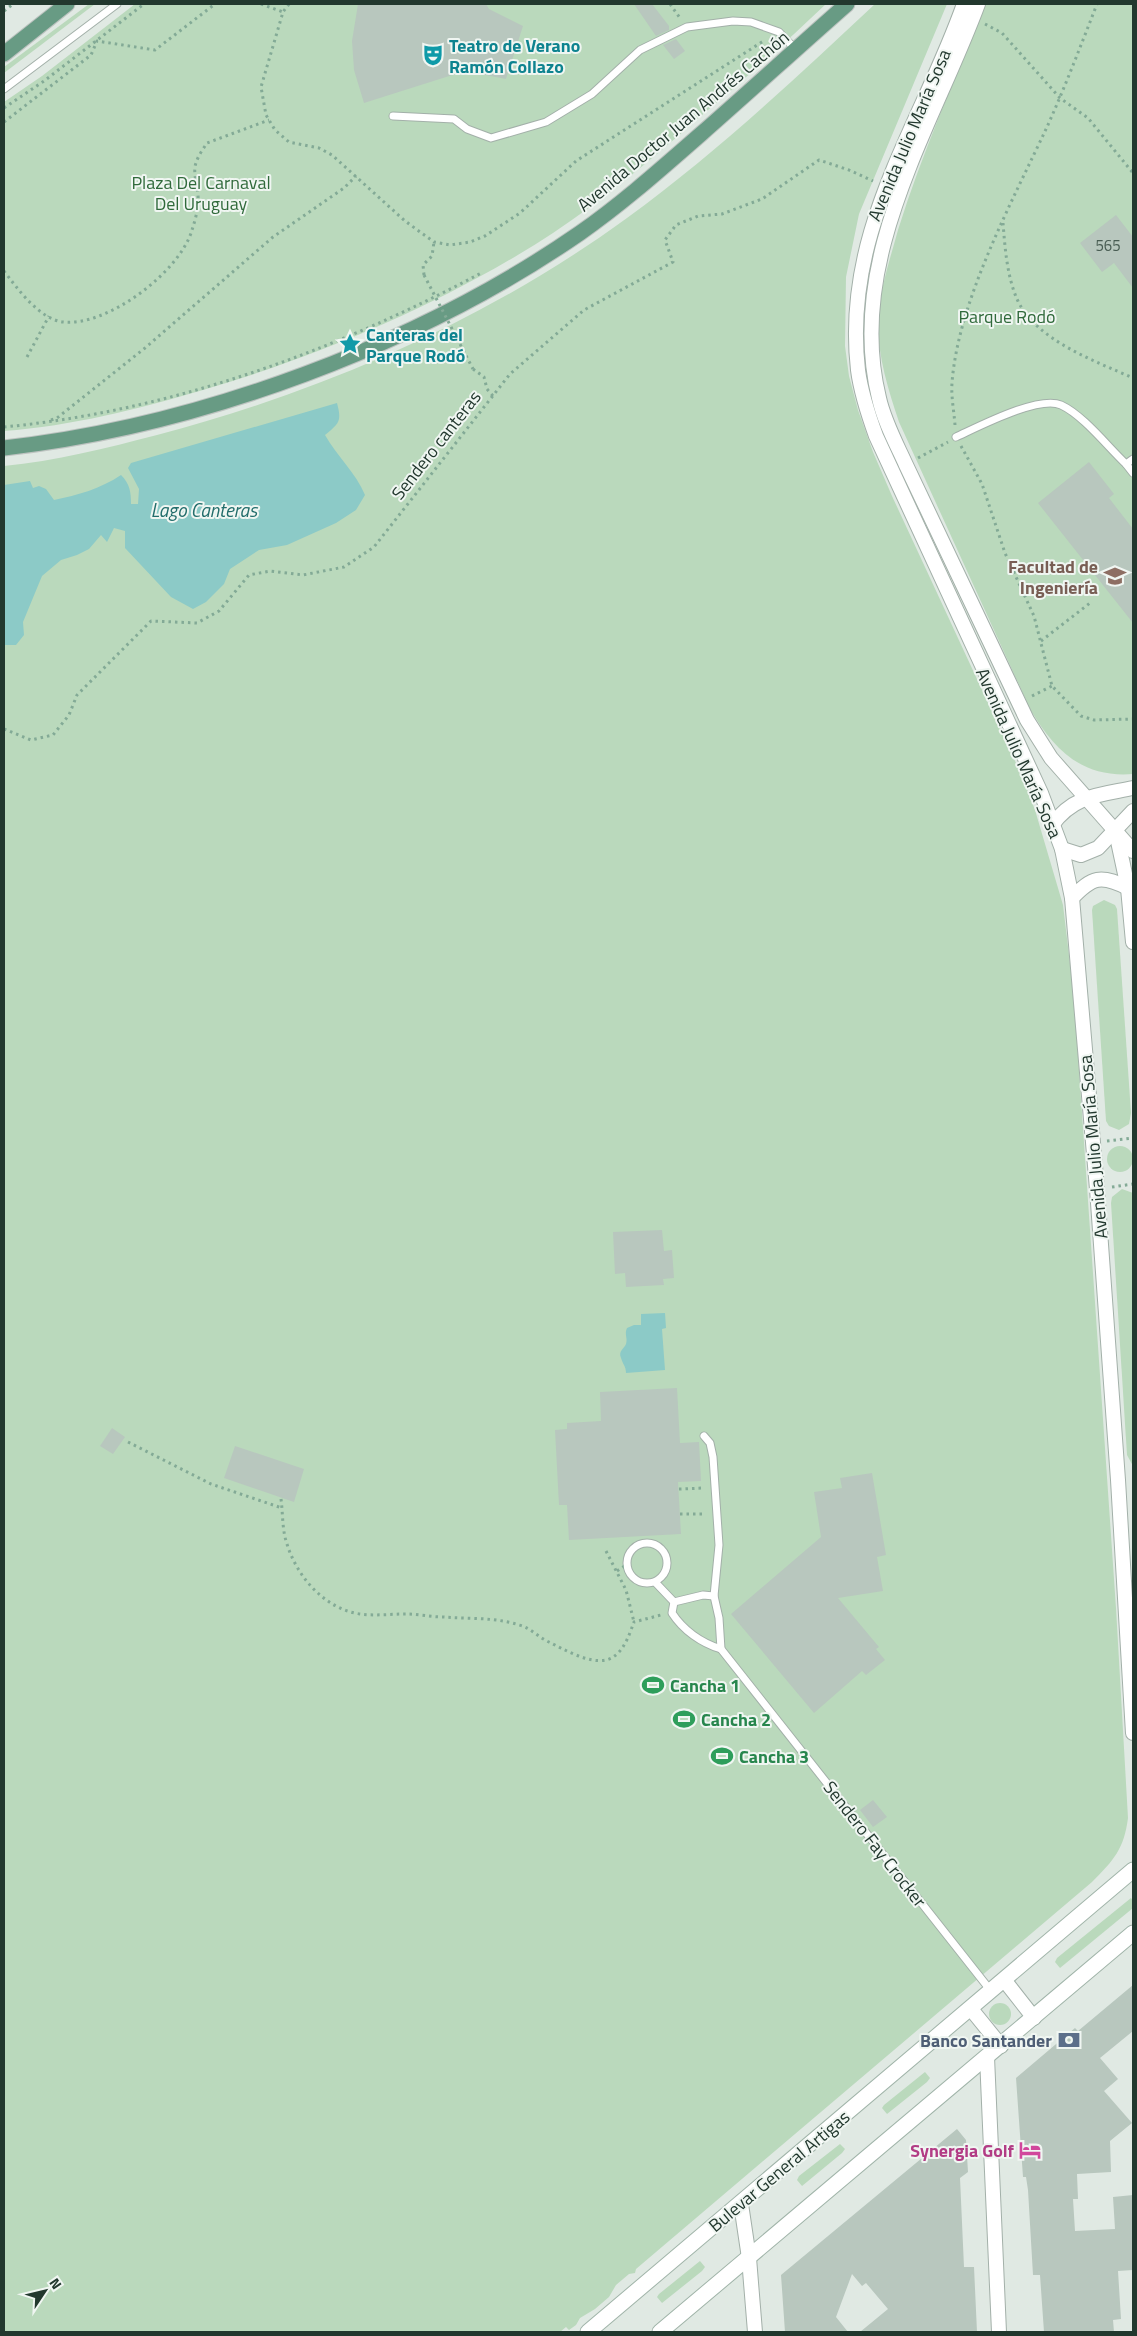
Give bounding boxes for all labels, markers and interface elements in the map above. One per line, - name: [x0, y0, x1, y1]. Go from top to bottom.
- street label: Avenida Doctor Juan Andrés Cachón: [571, 24, 795, 218]
- place label: Teatro de Verano Ramón Collazo: [449, 32, 580, 80]
- theatre icon: Teatro de Verano Ramón Collazo: [420, 42, 446, 68]
- street label: Avenida Julio María Sosa: [861, 45, 957, 225]
- park label: Plaza Del Carnaval Del Uruguay: [131, 169, 271, 217]
- house number: 565: [1095, 234, 1121, 257]
- park label: Parque Rodó: [958, 303, 1056, 330]
- place label: Canteras del Parque Rodó: [366, 321, 465, 369]
- place icon: Canteras del Parque Rodó: [337, 331, 363, 357]
- street label: Sendero canteras: [385, 385, 487, 505]
- water label: Lago Canteras: [151, 495, 259, 524]
- place label: Facultad de Ingeniería: [1008, 553, 1098, 601]
- school or university icon: Facultad de Ingeniería: [1102, 563, 1128, 589]
- street label: Avenida Julio María Sosa: [969, 663, 1069, 843]
- street label: Avenida Julio María Sosa: [1072, 1054, 1114, 1240]
- sports icon: Cancha 1: [640, 1672, 666, 1698]
- place label: Cancha 1: [670, 1672, 740, 1699]
- sports icon: Cancha 2: [671, 1706, 697, 1732]
- place label: Cancha 2: [701, 1706, 771, 1733]
- sports icon: Cancha 3: [709, 1743, 735, 1769]
- place label: Cancha 3: [739, 1743, 809, 1770]
- street label: Sendero Fay Crocker: [817, 1775, 933, 1913]
- place label: Banco Santander: [920, 2027, 1052, 2054]
- bank icon: Banco Santander: [1056, 2027, 1082, 2053]
- street label: Bulevar General Artigas: [702, 2104, 856, 2238]
- place label: Synergia Golf: [910, 2137, 1015, 2164]
- hotel icon: Synergia Golf: [1017, 2137, 1043, 2163]
- north arrow: [20, 2266, 70, 2316]
- text: N: [45, 2273, 67, 2293]

